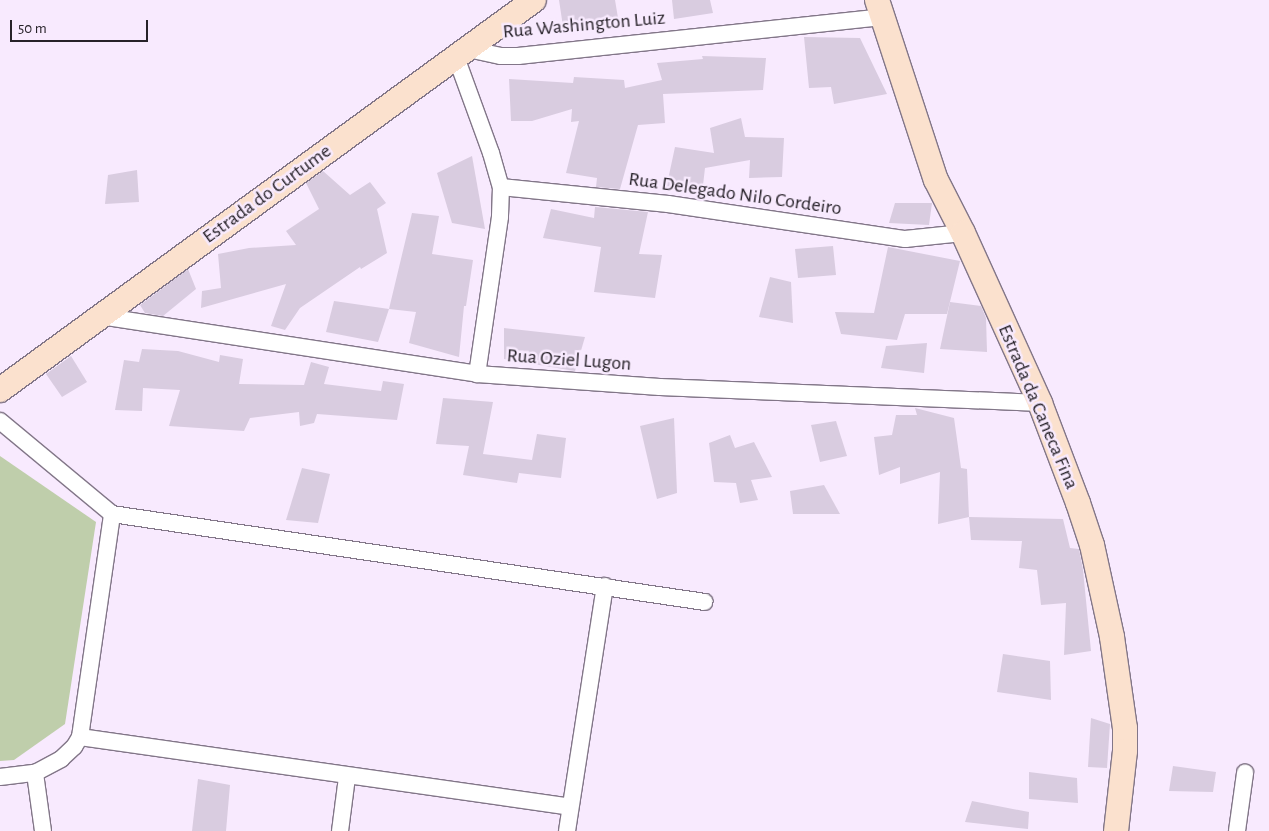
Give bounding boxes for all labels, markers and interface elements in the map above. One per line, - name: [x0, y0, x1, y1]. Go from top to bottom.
- street label: Rua Washington Luiz: [502, 6, 666, 44]
- scale bar: [12, 10, 150, 42]
- text: 50 m: [18, 21, 47, 36]
- street label: Estrada do Curtume: [198, 139, 336, 249]
- street label: Rua Delegado Nilo Cordeiro: [627, 167, 843, 221]
- street label: Estrada da Caneca Fina: [992, 321, 1084, 493]
- street label: Rua Oziel Lugon: [506, 344, 632, 376]

